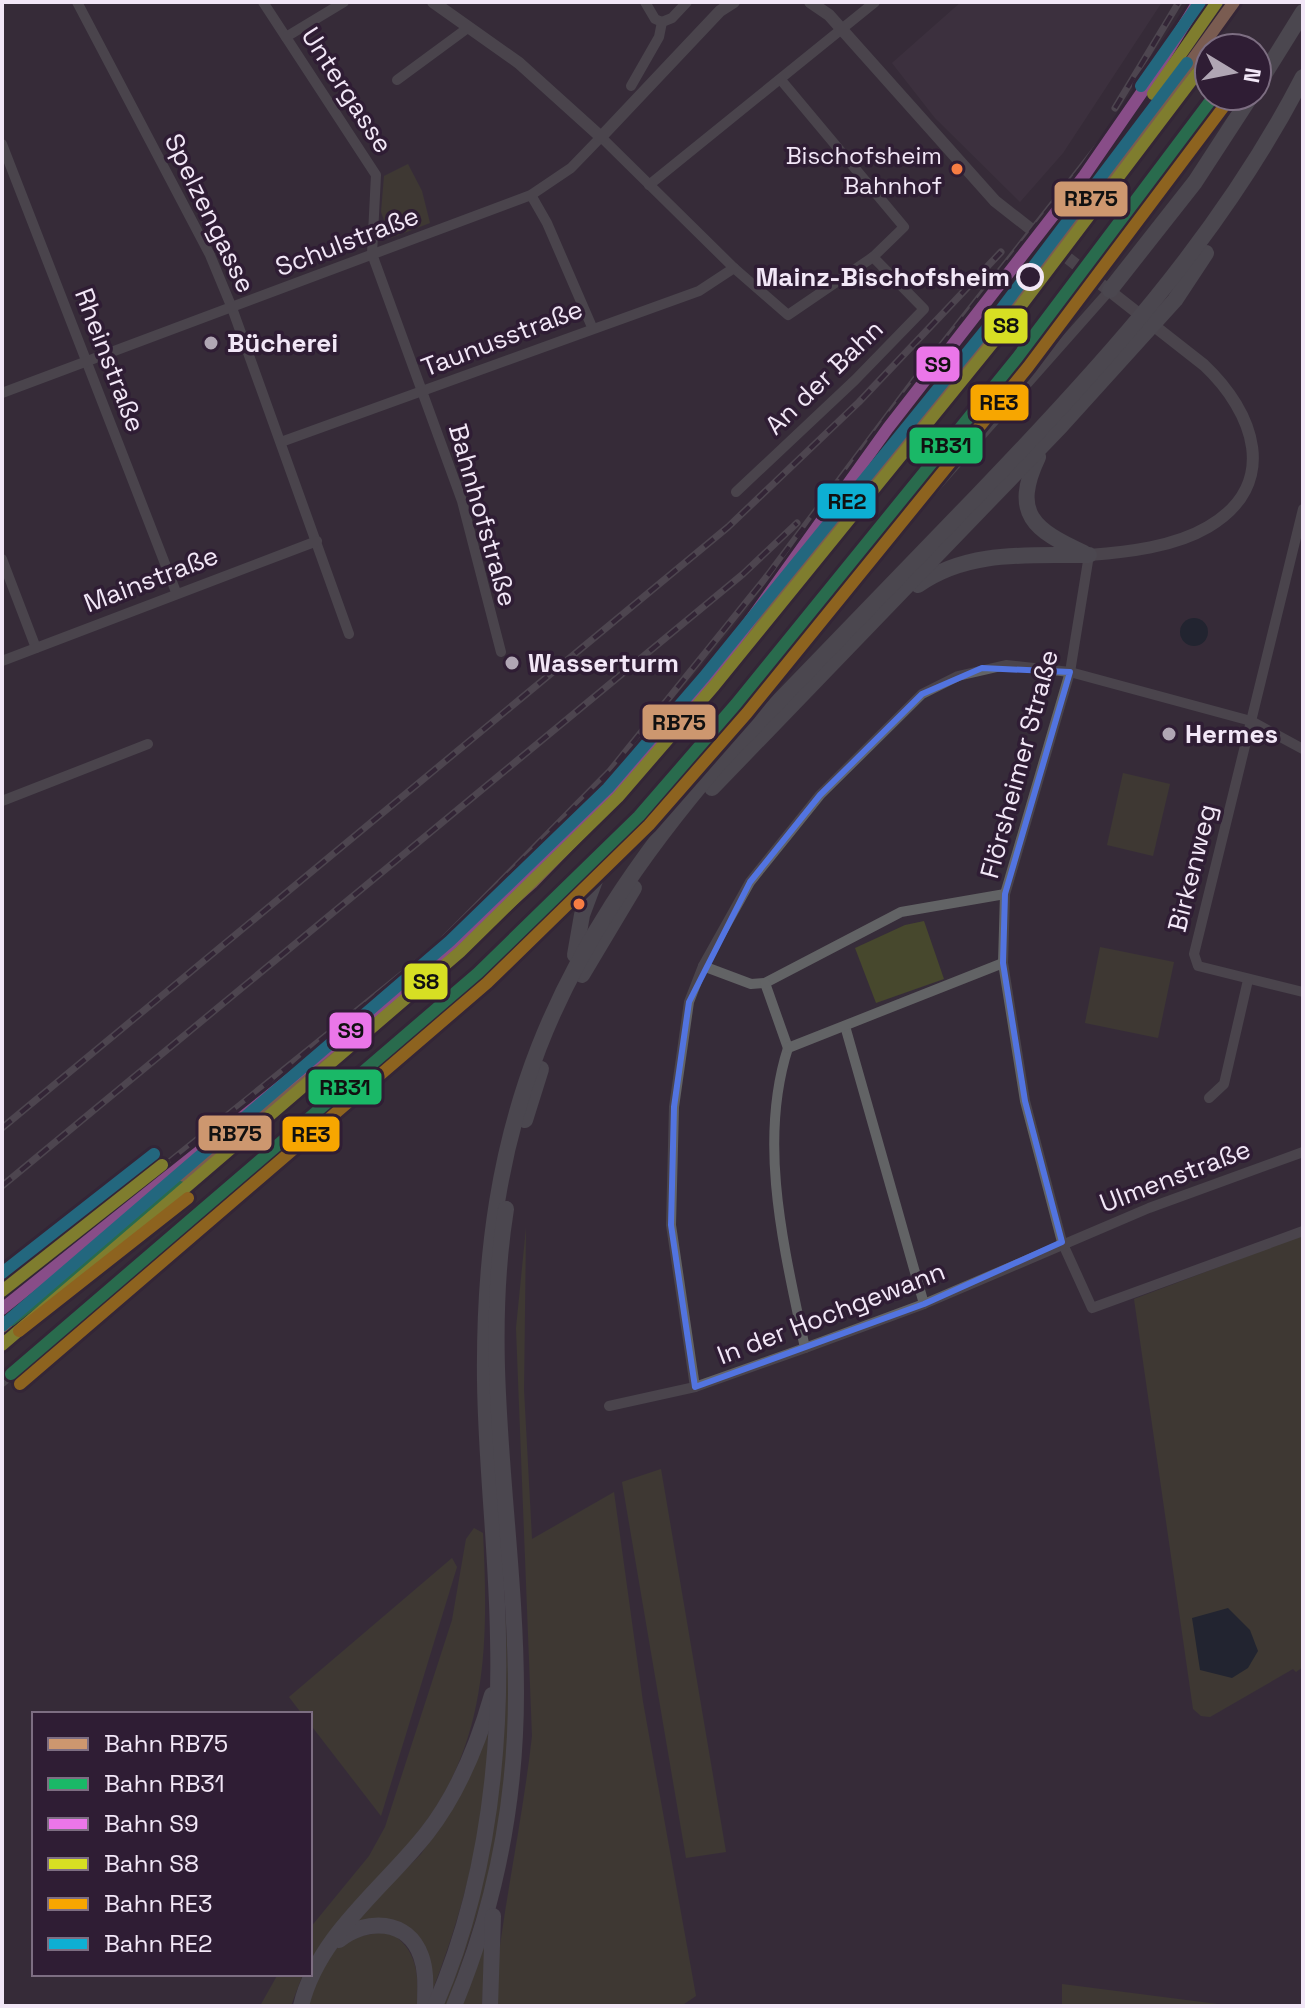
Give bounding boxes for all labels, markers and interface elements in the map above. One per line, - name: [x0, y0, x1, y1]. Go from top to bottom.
- street label: Untergasse: [294, 21, 400, 159]
- north arrow: [1193, 32, 1273, 112]
- text: N: [1238, 66, 1268, 85]
- street label: Spelzengasse: [157, 128, 263, 298]
- place label: Bischofsheim Bahnhof: [786, 140, 942, 201]
- marker: Bischofsheim Bahnhof: [949, 161, 965, 177]
- line badge: RB75: [1053, 180, 1129, 218]
- text: RB75: [1064, 184, 1118, 212]
- street label: Schulstraße: [270, 198, 424, 284]
- place label: Mainz-Bischofsheim: [755, 260, 1010, 294]
- marker: Mainz-Bischofsheim: [1017, 264, 1043, 290]
- street label: Rheinstraße: [67, 283, 153, 437]
- street label: Taunusstraße: [416, 292, 588, 384]
- line badge: S8: [983, 307, 1029, 345]
- text: S8: [993, 311, 1019, 339]
- street label: An der Bahn: [758, 312, 890, 442]
- place label: Bücherei: [227, 326, 338, 360]
- marker: Bücherei: [202, 334, 220, 352]
- line badge: S9: [915, 345, 961, 383]
- text: S9: [925, 350, 951, 378]
- line badge: RE3: [969, 383, 1030, 422]
- text: RE3: [979, 388, 1019, 416]
- street label: Bahnhofstraße: [441, 420, 525, 610]
- line badge: RB31: [908, 426, 984, 465]
- text: RB31: [920, 431, 972, 459]
- line badge: RE2: [816, 482, 877, 520]
- text: RE2: [827, 487, 867, 515]
- street label: Mainstraße: [79, 538, 223, 620]
- place label: Wasserturm: [528, 646, 679, 680]
- street label: Flörsheimer Straße: [972, 646, 1066, 882]
- marker: Wasserturm: [503, 654, 521, 672]
- line badge: RB75: [641, 703, 717, 741]
- text: RB75: [652, 708, 706, 736]
- place label: Hermes: [1185, 717, 1278, 751]
- marker: Hermes: [1160, 725, 1178, 743]
- street label: Birkenweg: [1160, 801, 1224, 935]
- unlabelled marker: [571, 896, 587, 912]
- line badge: S8: [403, 962, 449, 1001]
- text: S8: [413, 967, 439, 995]
- line badge: S9: [328, 1011, 373, 1050]
- text: S9: [338, 1016, 364, 1044]
- line badge: RB31: [307, 1068, 383, 1106]
- text: RB31: [319, 1073, 371, 1101]
- line badge: RB75: [197, 1114, 273, 1152]
- line badge: RE3: [281, 1115, 341, 1153]
- text: RB75: [208, 1119, 262, 1147]
- text: RE3: [291, 1120, 331, 1148]
- street label: Ulmenstraße: [1095, 1132, 1255, 1220]
- street label: In der Hochgewann: [712, 1254, 950, 1372]
- legend: [32, 1712, 312, 1976]
- text: Bahn RB75: [104, 1728, 228, 1759]
- text: Bahn RB31: [104, 1768, 224, 1799]
- text: Bahn S9: [104, 1808, 199, 1839]
- text: Bahn S8: [104, 1848, 199, 1879]
- text: Bahn RE3: [104, 1888, 212, 1919]
- text: Bahn RE2: [104, 1928, 212, 1959]

